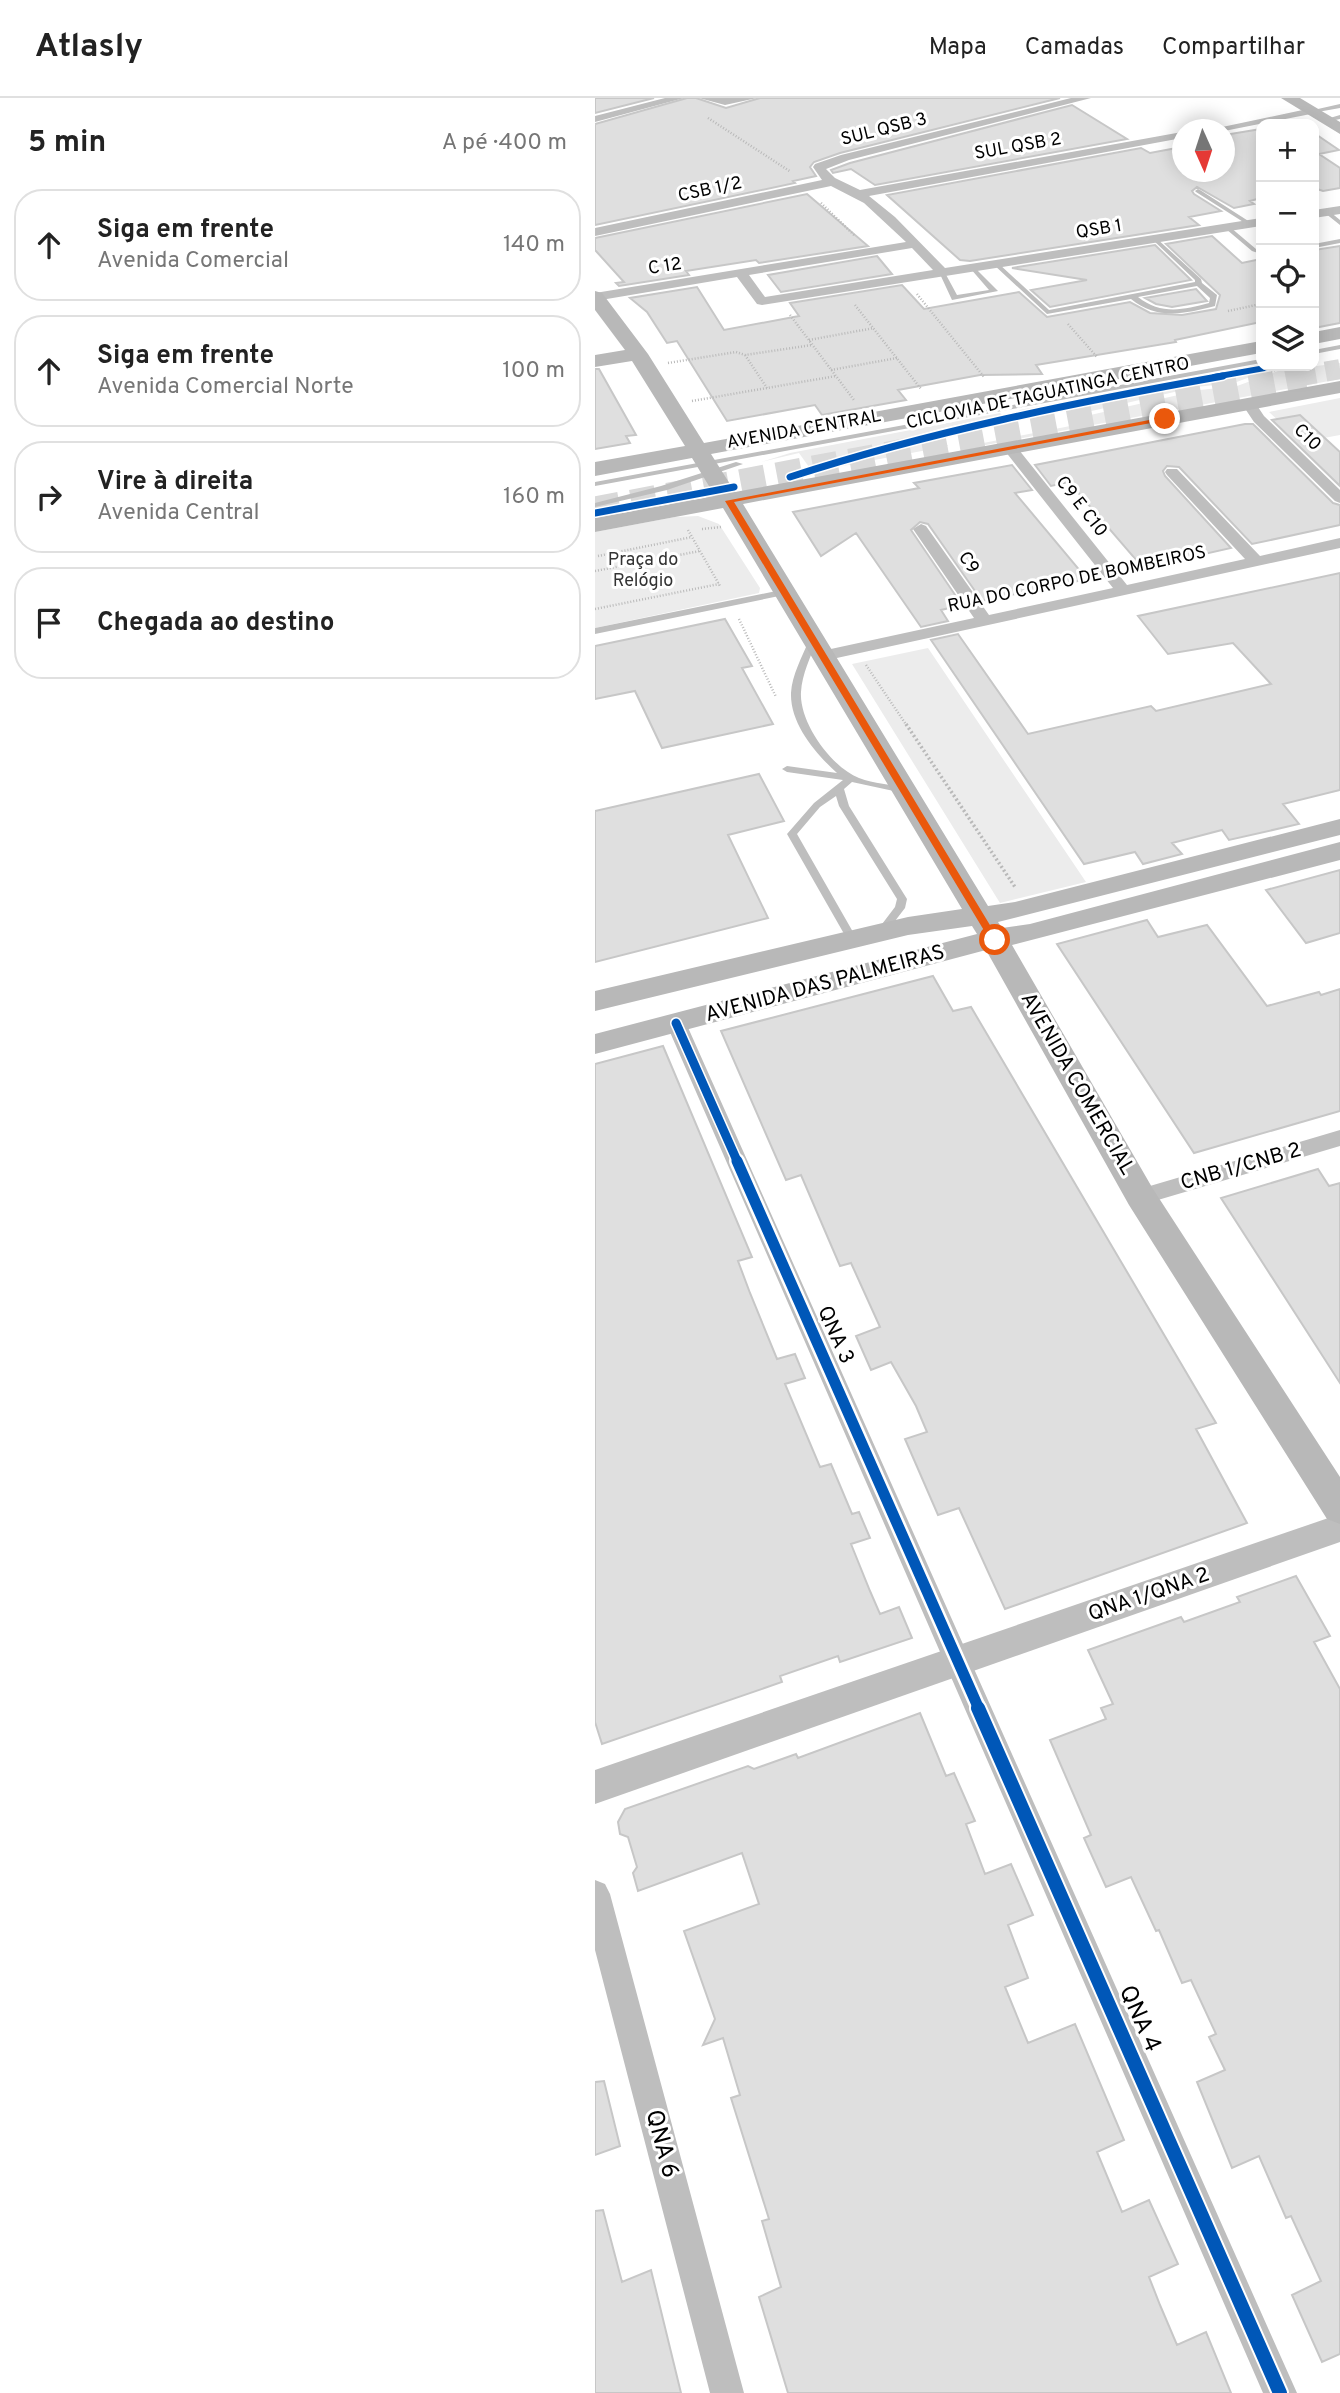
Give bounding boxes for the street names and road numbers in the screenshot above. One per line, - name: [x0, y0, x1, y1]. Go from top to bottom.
- street label: SUL QSB 3: [839, 108, 929, 152]
- street label: SUL QSB 2: [973, 128, 1063, 166]
- street label: CSB 1/2: [676, 172, 744, 208]
- street label: QSB 1: [1074, 215, 1124, 245]
- street label: C 12: [647, 253, 683, 281]
- street label: CICLOVIA DE TAGUATINGA CENTRO: [904, 353, 1192, 435]
- street label: AVENIDA CENTRAL: [725, 405, 883, 455]
- street label: C10: [1288, 419, 1326, 457]
- street label: C9 E C10: [1050, 472, 1112, 542]
- street label: RUA DO CORPO DE BOMBEIROS: [946, 541, 1208, 619]
- street label: C9: [952, 547, 984, 579]
- street label: AVENIDA DAS PALMEIRAS: [702, 939, 948, 1029]
- street label: AVENIDA COMERCIAL: [1014, 988, 1140, 1180]
- street label: CNB 1/CNB 2: [1178, 1137, 1304, 1197]
- street label: QNA 3: [810, 1302, 860, 1368]
- street label: QNA 1/QNA 2: [1085, 1562, 1213, 1628]
- street label: QNA 4: [1111, 1981, 1167, 2057]
- street label: QNA 6: [638, 2107, 684, 2181]

